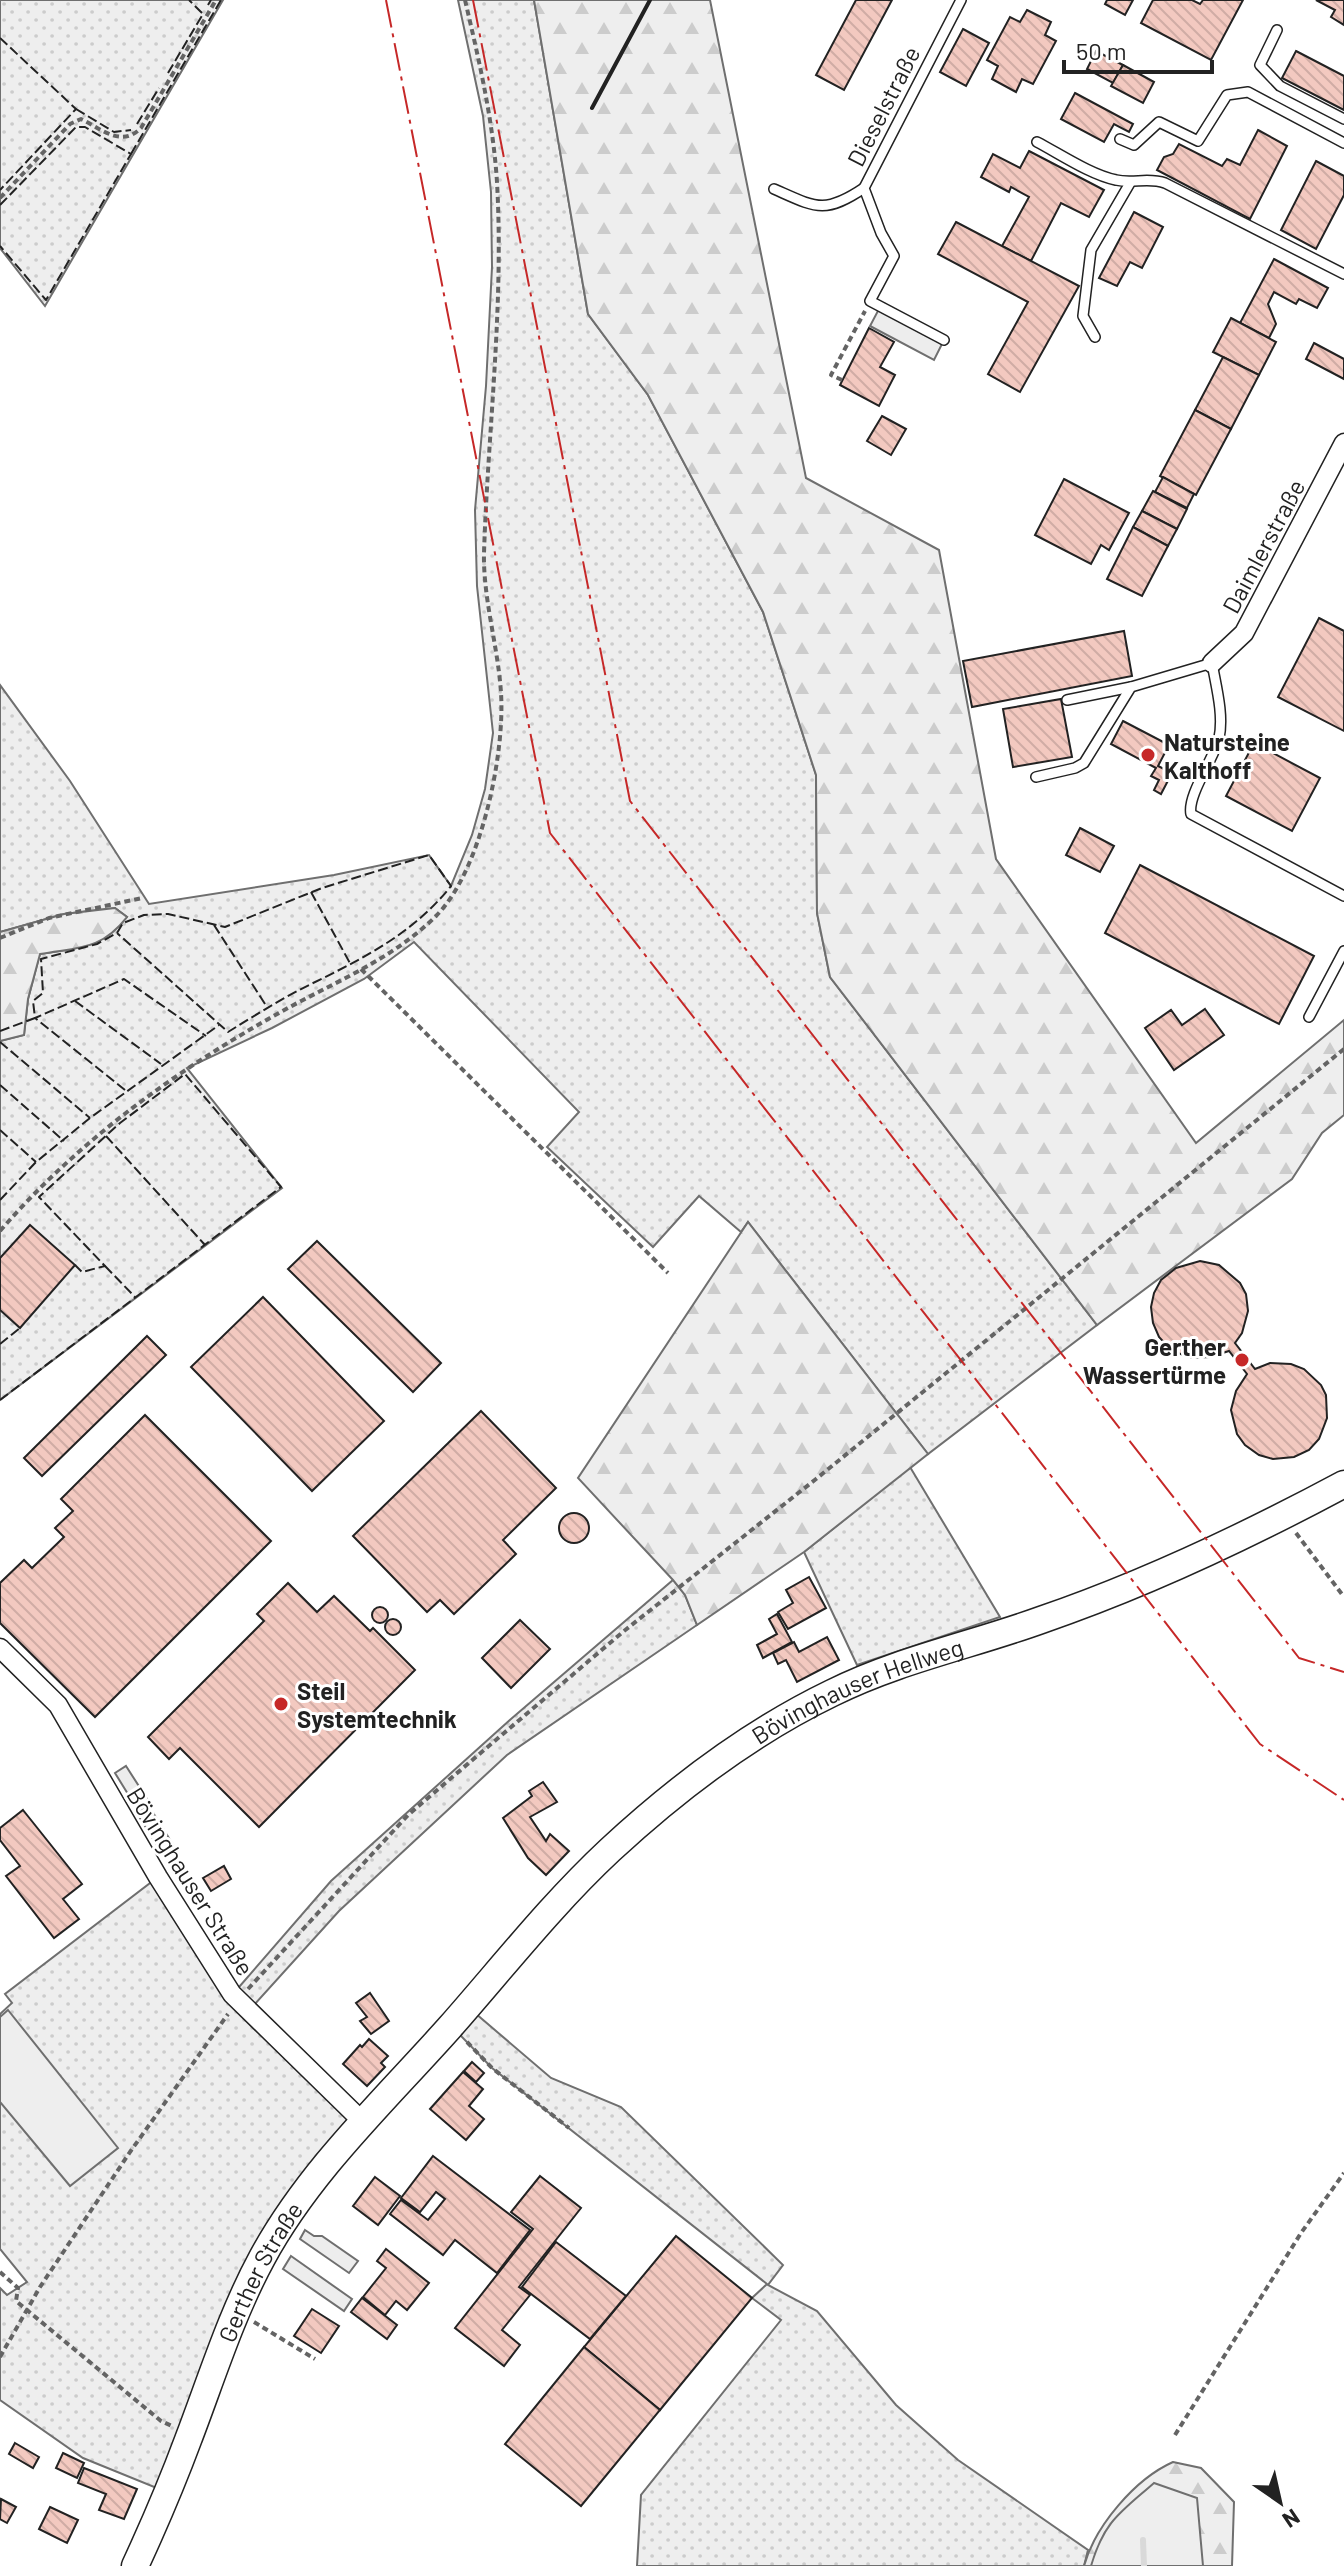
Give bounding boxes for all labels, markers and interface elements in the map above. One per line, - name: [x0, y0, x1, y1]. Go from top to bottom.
- scale bar: [1064, 24, 1212, 74]
- text: 50 m: [1076, 36, 1127, 65]
- street label: Dieselstraße: [840, 41, 926, 171]
- street label: Daimlerstraße: [1216, 474, 1310, 618]
- place label: Natursteine Kalthoff: [1164, 727, 1290, 784]
- marker: Natursteine Kalthoff: [1139, 746, 1157, 764]
- place label: Gerther Wassertürme: [1083, 1332, 1226, 1389]
- marker: Gerther Wassertürme: [1233, 1351, 1251, 1369]
- street label: Bövinghauser Hellweg: [746, 1631, 966, 1749]
- place label: Steil Systemtechnik: [297, 1676, 457, 1733]
- marker: Steil Systemtechnik: [272, 1695, 290, 1713]
- street label: Bövinghauser Straße: [121, 1782, 261, 1980]
- street label: Gerther Straße: [211, 2196, 308, 2346]
- north arrow: [1240, 2462, 1320, 2542]
- text: N: [1278, 2505, 1305, 2534]

